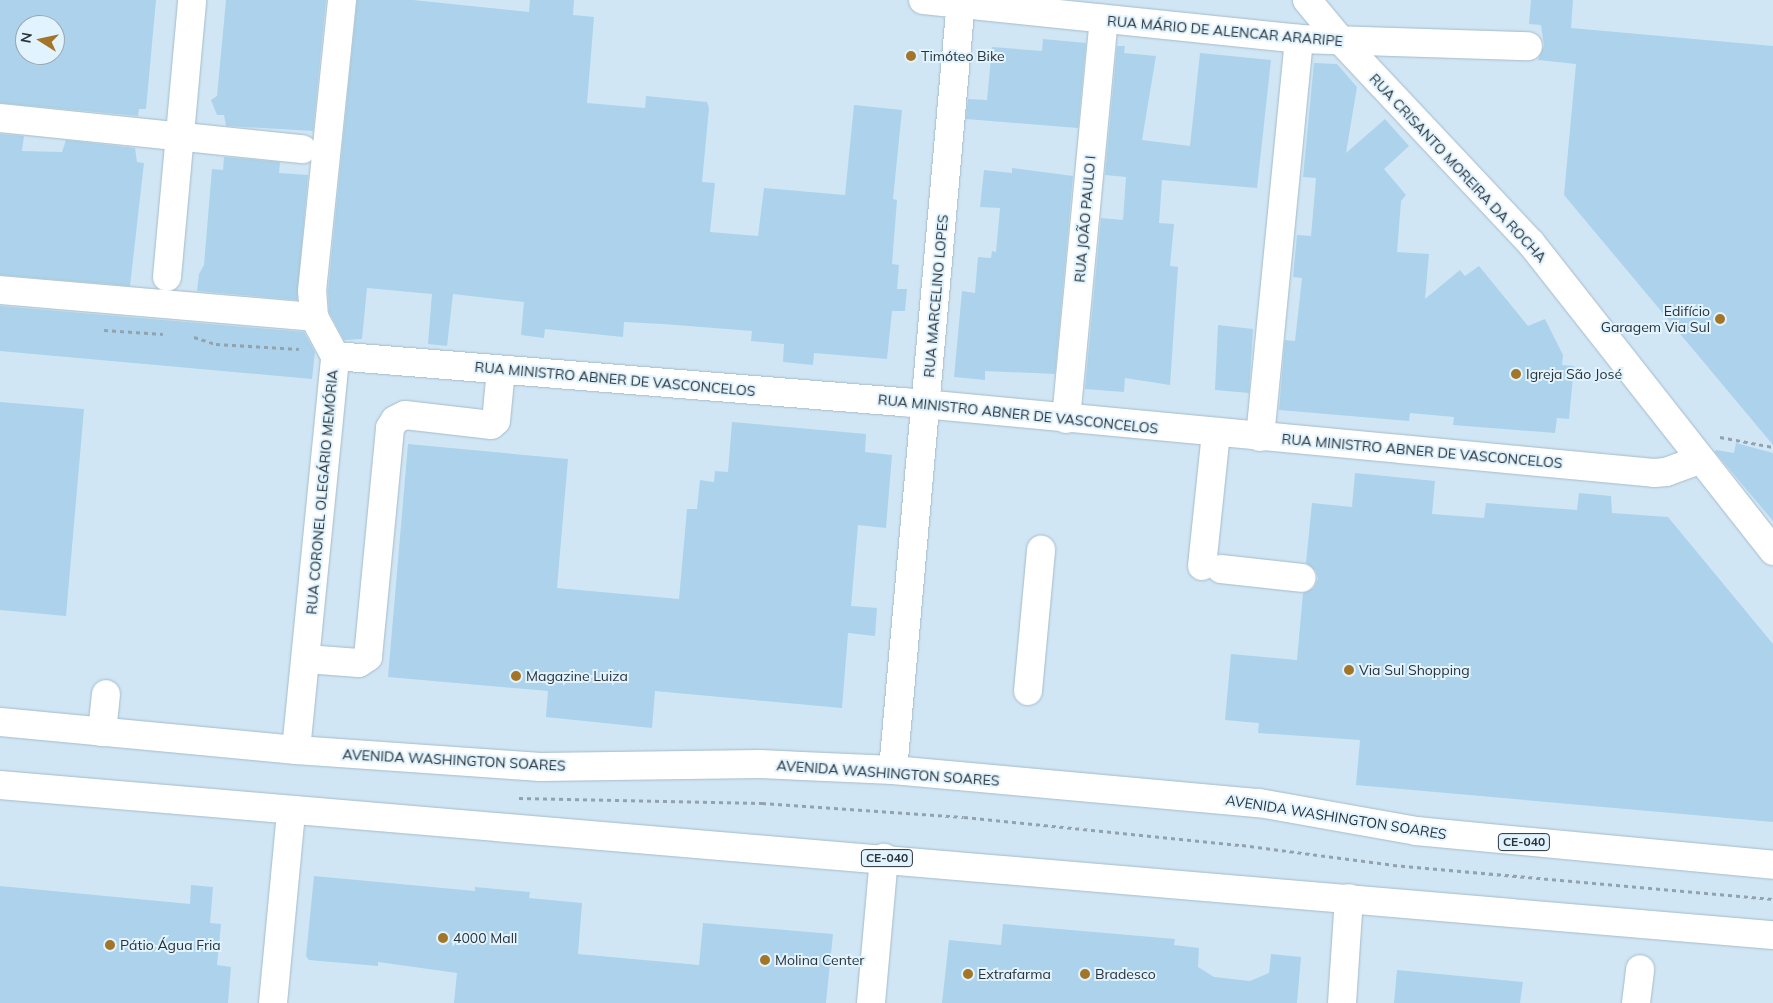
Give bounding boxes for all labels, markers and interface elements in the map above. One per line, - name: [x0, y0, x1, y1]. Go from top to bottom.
- street label: RUA MÁRIO DE ALENCAR ARARIPE: [1106, 12, 1344, 50]
- north arrow: [15, 15, 65, 65]
- text: N: [16, 31, 36, 44]
- place label: Timóteo Bike: [921, 48, 1005, 64]
- marker: Timóteo Bike: [905, 50, 917, 62]
- street label: RUA CRISANTO MOREIRA DA ROCHA: [1366, 70, 1550, 266]
- street label: RUA JOÃO PAULO I: [1071, 155, 1099, 283]
- street label: RUA MARCELINO LOPES: [921, 214, 951, 378]
- place label: Edifício Garagem Via Sul: [1601, 303, 1710, 336]
- marker: Edifício Garagem Via Sul: [1714, 313, 1726, 325]
- street label: RUA MINISTRO ABNER DE VASCONCELOS: [474, 358, 756, 400]
- place label: Igreja São José: [1526, 366, 1622, 382]
- marker: Igreja São José: [1510, 368, 1522, 380]
- street label: RUA CORONEL OLEGÁRIO MEMÓRIA: [303, 369, 341, 615]
- street label: RUA MINISTRO ABNER DE VASCONCELOS: [877, 391, 1159, 437]
- street label: RUA MINISTRO ABNER DE VASCONCELOS: [1281, 430, 1563, 472]
- place label: Via Sul Shopping: [1359, 662, 1470, 678]
- marker: Via Sul Shopping: [1343, 664, 1355, 676]
- place label: Magazine Luiza: [526, 668, 628, 684]
- marker: Magazine Luiza: [510, 670, 522, 682]
- street label: AVENIDA WASHINGTON SOARES: [342, 746, 566, 774]
- street label: AVENIDA WASHINGTON SOARES: [776, 757, 1000, 789]
- street label: AVENIDA WASHINGTON SOARES: [1224, 791, 1448, 843]
- road number: CE-040: [1498, 832, 1550, 852]
- road number: CE-040: [861, 848, 913, 868]
- place label: 4000 Mall: [453, 930, 517, 946]
- marker: 4000 Mall: [437, 932, 449, 944]
- place label: Pátio Água Fria: [120, 937, 221, 953]
- marker: Pátio Água Fria: [104, 939, 116, 951]
- place label: Molina Center: [775, 952, 864, 968]
- marker: Molina Center: [759, 954, 771, 966]
- place label: Extrafarma: [978, 966, 1051, 982]
- place label: Bradesco: [1095, 966, 1156, 982]
- marker: Extrafarma: [962, 968, 974, 980]
- marker: Bradesco: [1079, 968, 1091, 980]

